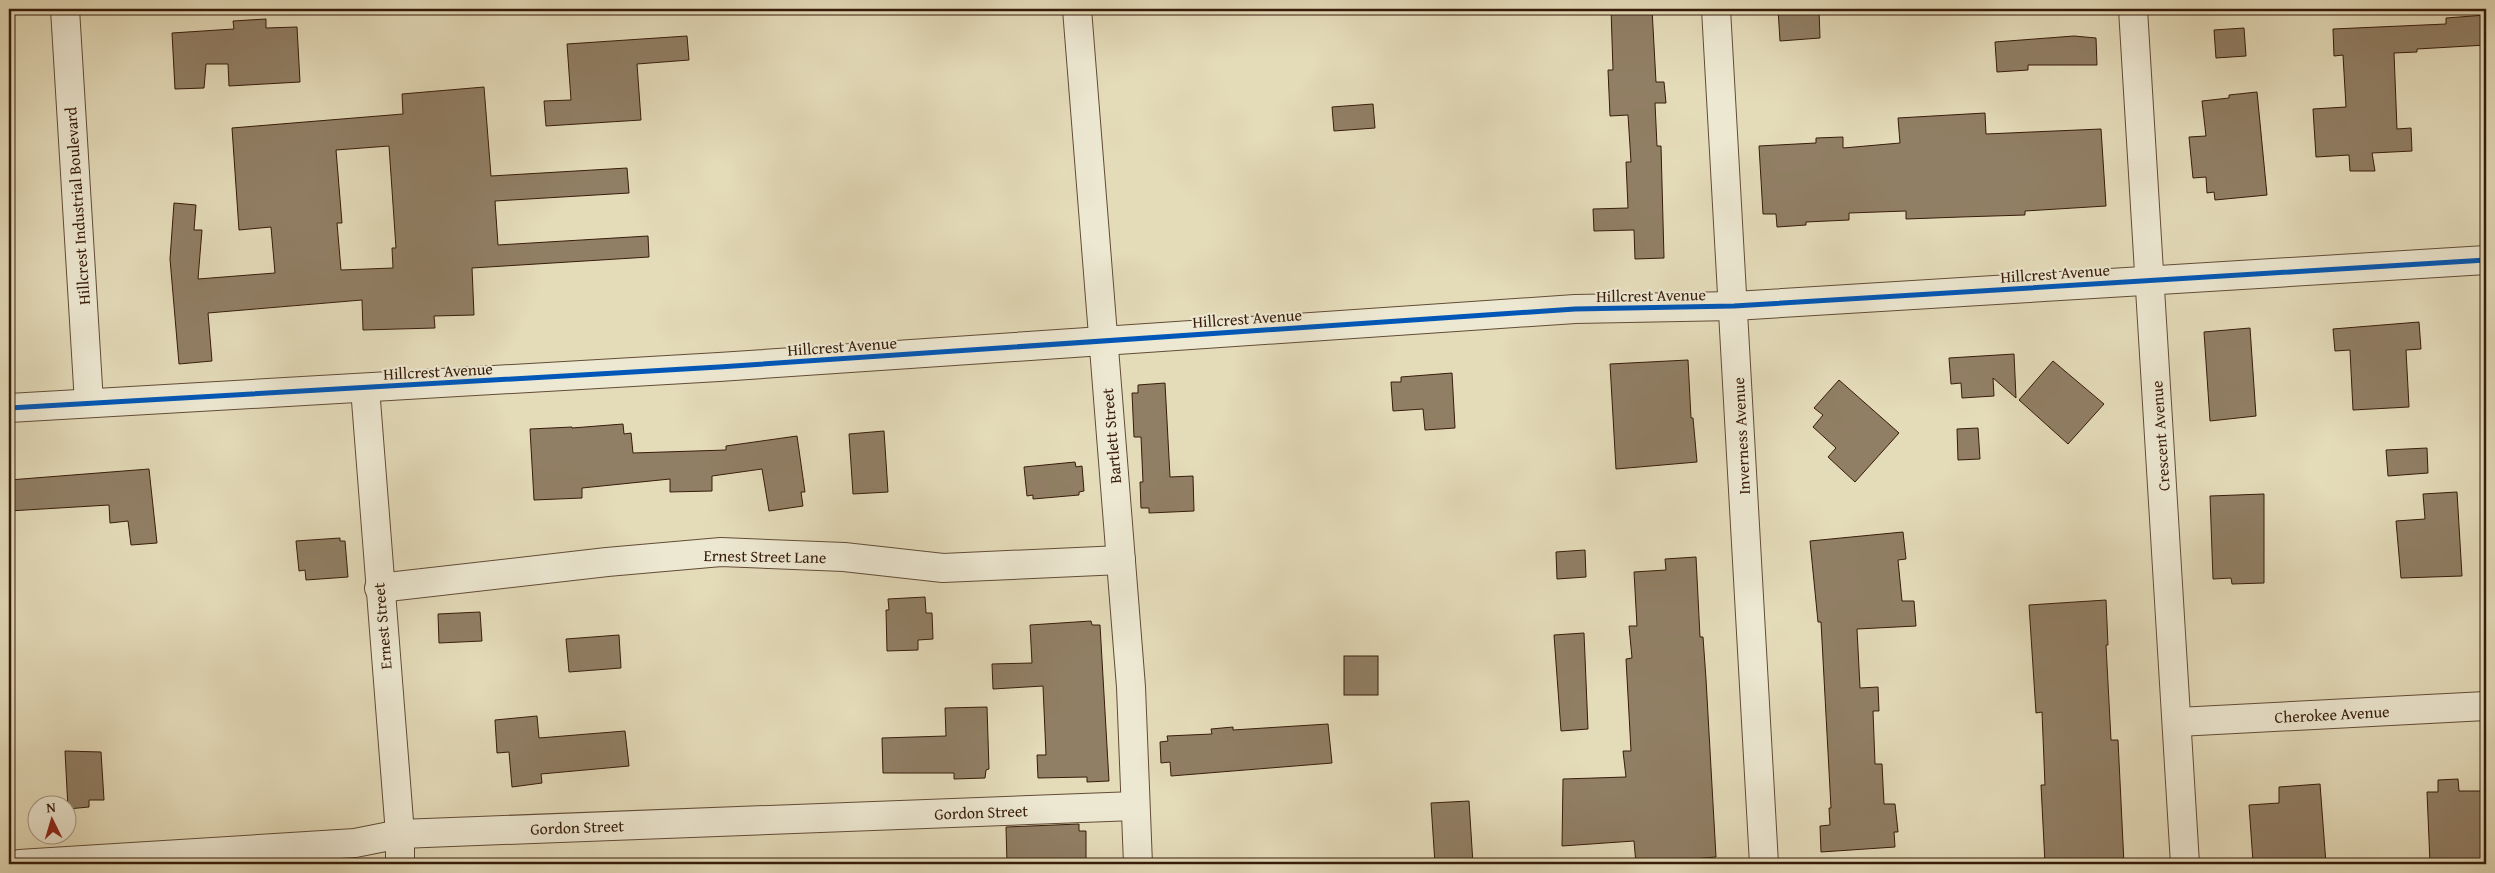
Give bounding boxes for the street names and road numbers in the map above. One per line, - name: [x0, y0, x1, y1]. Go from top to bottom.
- street label: Hillcrest Industrial Boulevard: [58, 106, 96, 306]
- street label: Hillcrest Avenue: [1999, 257, 2111, 289]
- street label: Hillcrest Avenue: [1596, 282, 1706, 308]
- street label: Hillcrest Avenue: [1191, 302, 1303, 334]
- street label: Hillcrest Avenue: [786, 330, 898, 362]
- street label: Hillcrest Avenue: [383, 356, 493, 386]
- street label: Inverness Avenue: [1726, 377, 1756, 495]
- street label: Crescent Avenue: [2144, 380, 2176, 492]
- street label: Bartlett Street: [1095, 387, 1127, 485]
- street label: Ernest Street Lane: [704, 543, 826, 569]
- street label: Ernest Street: [366, 581, 398, 670]
- street label: Cherokee Avenue: [2274, 699, 2390, 729]
- street label: Gordon Street: [934, 798, 1029, 826]
- street label: Gordon Street: [530, 813, 625, 841]

